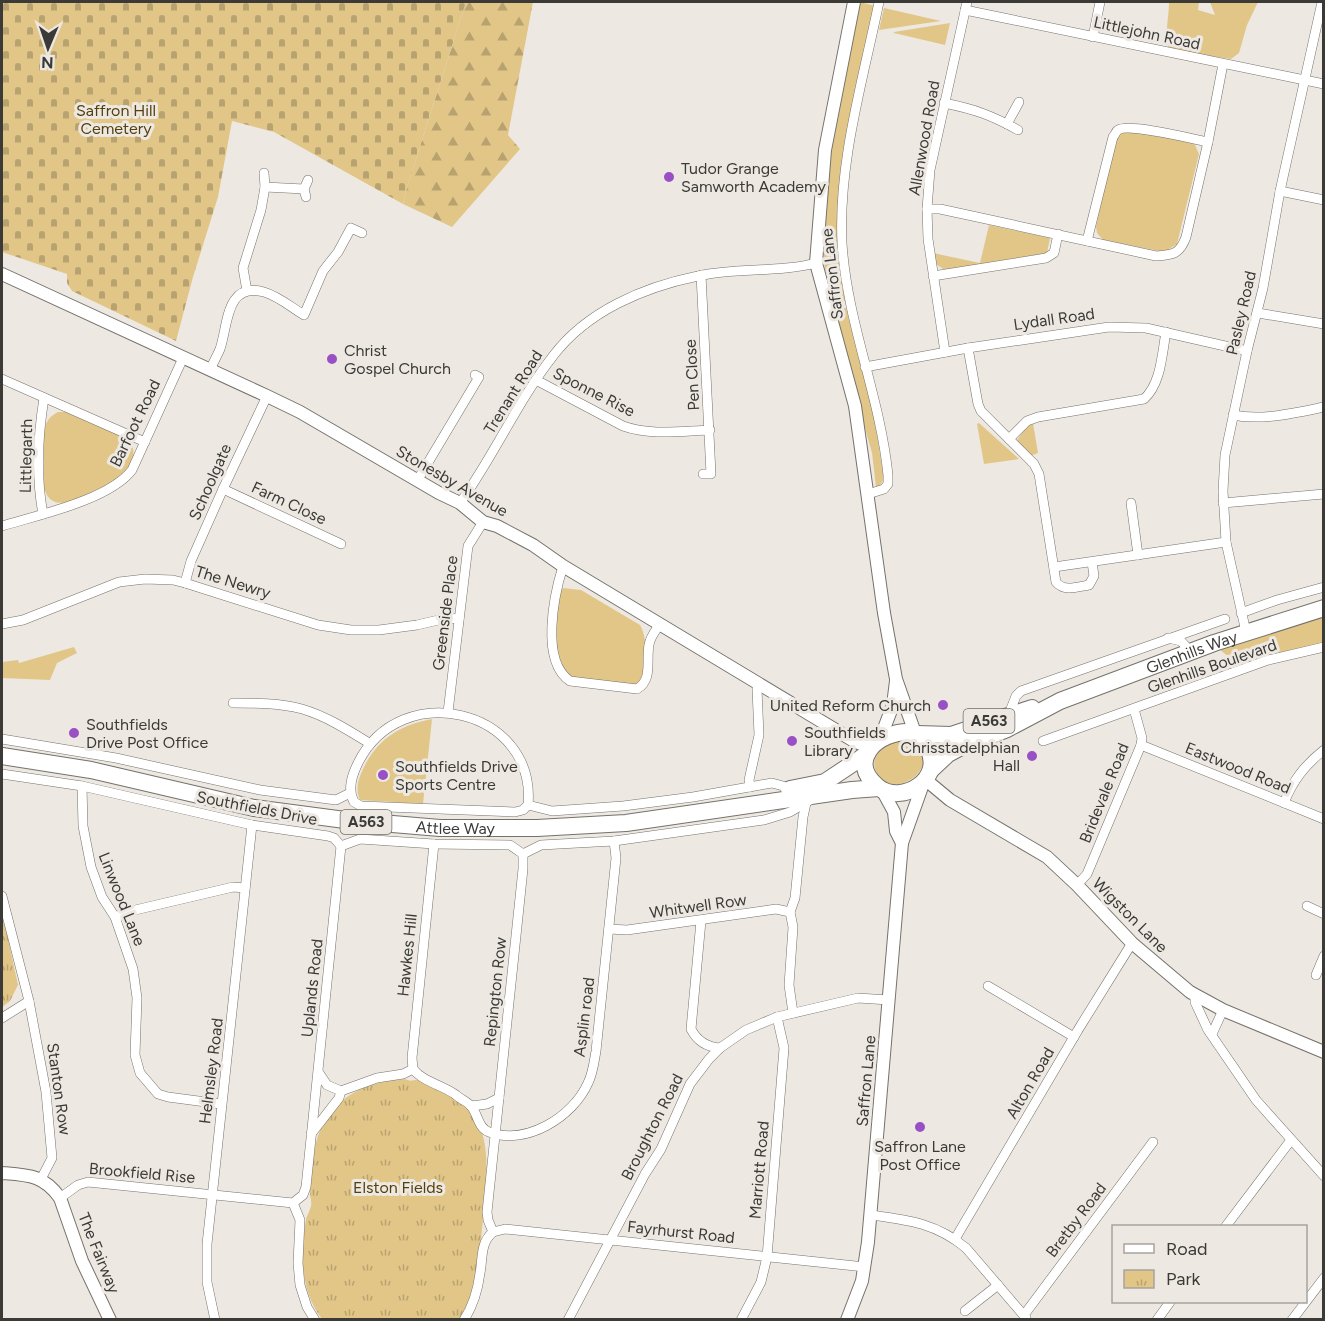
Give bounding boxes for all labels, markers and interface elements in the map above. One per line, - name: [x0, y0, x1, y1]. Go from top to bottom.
- street label: Littlejohn Road: [1092, 12, 1202, 54]
- north arrow: [18, 18, 78, 78]
- text: N: [41, 53, 54, 72]
- street label: Allenwood Road: [905, 79, 943, 197]
- park label: Saffron Hill Cemetery: [76, 101, 156, 138]
- place label: Tudor Grange Samworth Academy: [681, 159, 827, 196]
- marker: Tudor Grange Samworth Academy: [662, 170, 676, 184]
- street label: Saffron Lane: [817, 227, 847, 321]
- street label: Pasley Road: [1222, 269, 1260, 357]
- street label: Lydall Road: [1012, 304, 1096, 334]
- street label: Pen Close: [681, 339, 703, 411]
- place label: Christ Gospel Church: [344, 341, 451, 378]
- street label: Trenant Road: [480, 347, 546, 437]
- marker: Christ Gospel Church: [325, 352, 339, 366]
- street label: Sponne Rise: [550, 363, 638, 421]
- street label: Barfoot Road: [106, 376, 164, 470]
- street label: Littlegarth: [16, 419, 36, 493]
- street label: Schoolgate: [185, 441, 235, 523]
- street label: Stonesby Avenue: [393, 441, 511, 521]
- street label: Farm Close: [249, 477, 330, 529]
- street label: Greenside Place: [429, 554, 462, 672]
- street label: The Newry: [193, 562, 273, 603]
- street label: Glenhills Way: [1143, 627, 1240, 677]
- street label: Glenhills Boulevard: [1145, 635, 1279, 697]
- place label: United Reform Church: [770, 696, 931, 715]
- marker: United Reform Church: [936, 698, 950, 712]
- road number: A563: [964, 709, 1014, 733]
- place label: Southfields Drive Post Office: [86, 715, 208, 752]
- place label: Southfields Library: [804, 723, 886, 760]
- marker: Southfields Drive Post Office: [67, 726, 81, 740]
- marker: Southfields Library: [785, 734, 799, 748]
- place label: Chrisstadelphian Hall: [901, 738, 1020, 775]
- street label: Eastwood Road: [1182, 738, 1294, 798]
- street label: Bridevale Road: [1075, 740, 1133, 846]
- marker: Chrisstadelphian Hall: [1025, 749, 1039, 763]
- place label: Southfields Drive Sports Centre: [395, 757, 518, 794]
- marker: Southfields Drive Sports Centre: [376, 768, 390, 782]
- street label: Southfields Drive: [195, 787, 319, 829]
- road number: A563: [340, 810, 392, 834]
- street label: Attlee Way: [415, 817, 496, 838]
- street label: Linwood Lane: [95, 849, 149, 949]
- street label: Wigston Lane: [1089, 874, 1172, 957]
- street label: Whitwell Row: [648, 890, 748, 922]
- street label: Hawkes Hill: [393, 913, 421, 997]
- street label: Repington Row: [480, 936, 510, 1048]
- street label: Uplands Road: [297, 938, 327, 1038]
- street label: Asplin road: [570, 976, 598, 1058]
- street label: Helmsley Road: [195, 1017, 227, 1125]
- street label: Saffron Lane: [853, 1034, 879, 1127]
- street label: Stanton Row: [43, 1042, 75, 1137]
- street label: Alton Road: [1002, 1044, 1058, 1122]
- street label: Broughton Road: [617, 1071, 687, 1183]
- street label: Marriott Road: [745, 1120, 773, 1220]
- marker: Saffron Lane Post Office: [913, 1120, 927, 1134]
- place label: Saffron Lane Post Office: [874, 1137, 966, 1174]
- street label: Brookfield Rise: [88, 1159, 196, 1187]
- park label: Elston Fields: [353, 1178, 443, 1197]
- street label: Bretby Road: [1042, 1179, 1110, 1261]
- street label: The Fairway: [74, 1210, 124, 1297]
- street label: Fayrhurst Road: [626, 1217, 736, 1247]
- legend: [1112, 1225, 1307, 1303]
- text: Road: [1166, 1238, 1207, 1260]
- text: Park: [1166, 1268, 1201, 1290]

